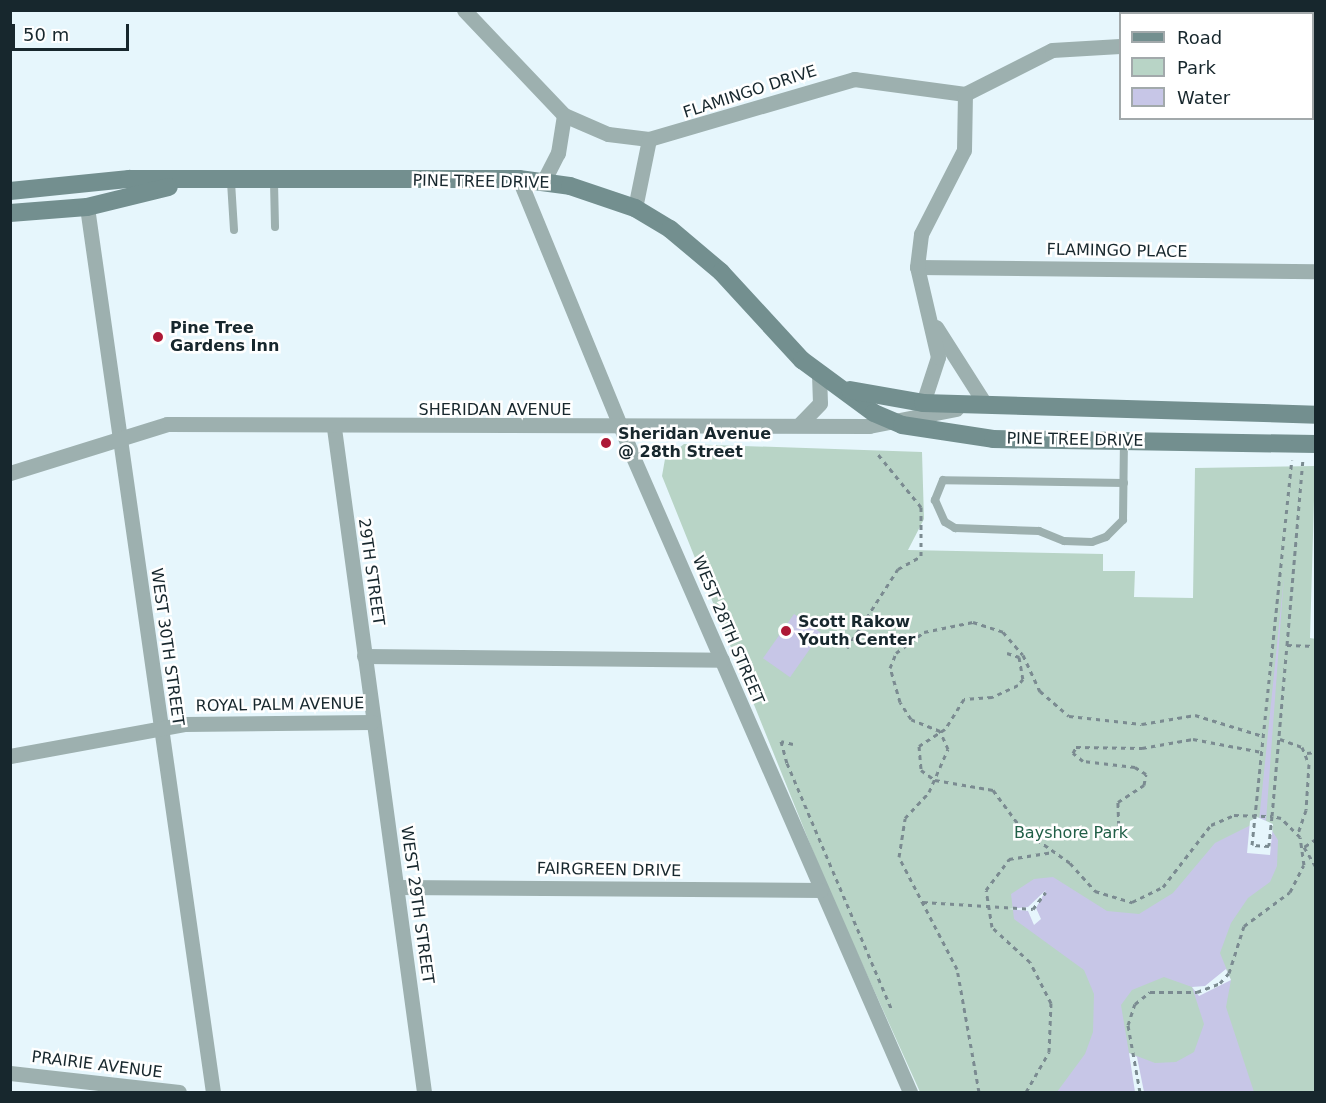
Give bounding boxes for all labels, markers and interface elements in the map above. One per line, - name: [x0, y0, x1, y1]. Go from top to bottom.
- scale bar: [15, 12, 132, 50]
- legend: [1119, 12, 1314, 120]
- text: 50 m: [23, 24, 69, 45]
- text: Road: [1177, 27, 1222, 48]
- text: Park: [1177, 57, 1216, 78]
- street label: FLAMINGO DRIVE: [681, 61, 819, 123]
- text: Water: [1177, 87, 1230, 108]
- street label: PINE TREE DRIVE: [412, 171, 550, 193]
- street label: FLAMINGO PLACE: [1046, 240, 1188, 262]
- place label: Pine Tree Gardens Inn: [170, 318, 279, 356]
- marker: Pine Tree Gardens Inn: [151, 330, 165, 344]
- street label: SHERIDAN AVENUE: [419, 400, 571, 420]
- place label: Sheridan Avenue @ 28th Street: [618, 424, 771, 462]
- street label: PINE TREE DRIVE: [1006, 429, 1144, 451]
- marker: Sheridan Avenue @ 28th Street: [599, 436, 613, 450]
- street label: 29TH STREET: [354, 517, 388, 627]
- street label: WEST 28TH STREET: [688, 553, 768, 707]
- street label: WEST 30TH STREET: [146, 567, 188, 727]
- place label: Scott Rakow Youth Center: [798, 612, 915, 650]
- marker: Scott Rakow Youth Center: [779, 624, 793, 638]
- street label: ROYAL PALM AVENUE: [196, 694, 364, 716]
- park label: Bayshore Park: [1014, 823, 1128, 843]
- street label: WEST 29TH STREET: [396, 825, 438, 985]
- street label: FAIRGREEN DRIVE: [537, 859, 681, 881]
- street label: PRAIRIE AVENUE: [31, 1047, 163, 1083]

